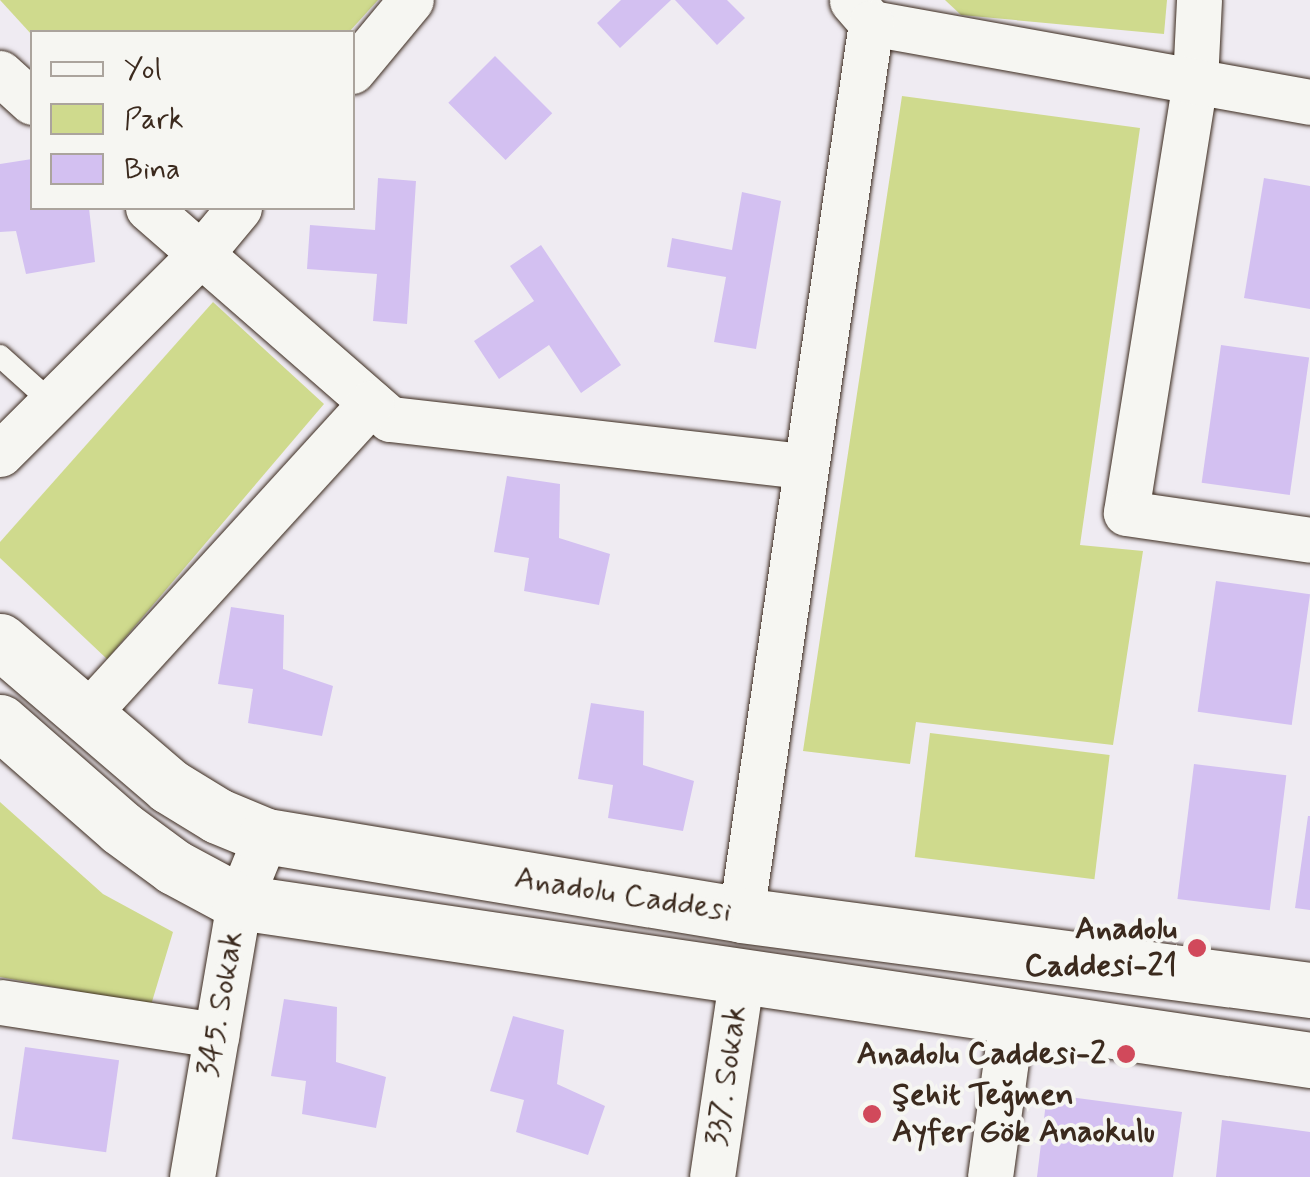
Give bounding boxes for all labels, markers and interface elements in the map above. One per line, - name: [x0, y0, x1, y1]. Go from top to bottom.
- legend: [30, 30, 355, 210]
- text: Yol: [124, 50, 162, 89]
- text: Park: [124, 100, 184, 139]
- text: Bina: [124, 150, 180, 189]
- street label: Anadolu Caddesi: [512, 859, 734, 931]
- place label: Anadolu Caddesi-21: [1024, 911, 1177, 986]
- street label: 345. Sokak: [189, 928, 253, 1080]
- marker: Anadolu Caddesi-21: [1186, 937, 1208, 959]
- street label: 337. Sokak: [698, 1003, 756, 1149]
- place label: Anadolu Caddesi-2: [857, 1035, 1106, 1073]
- marker: Anadolu Caddesi-2: [1115, 1043, 1137, 1065]
- place label: Şehit Teğmen Ayfer Gök Anaokulu: [892, 1077, 1154, 1152]
- marker: Şehit Teğmen Ayfer Gök Anaokulu: [861, 1103, 883, 1125]

